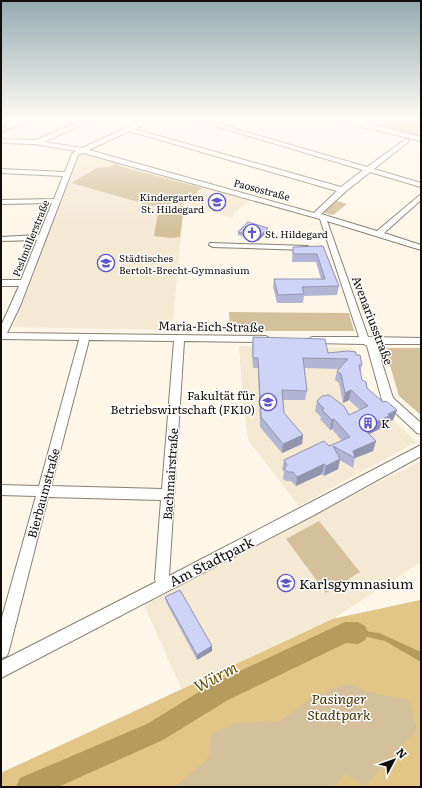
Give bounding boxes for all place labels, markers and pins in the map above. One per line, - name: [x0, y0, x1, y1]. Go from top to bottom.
- place label: Kindergarten St. Hildegard: [140, 189, 204, 216]
- school or university icon: Kindergarten St. Hildegard: [207, 192, 227, 212]
- church icon: St. Hildegard: [242, 223, 262, 243]
- place label: St. Hildegard: [265, 226, 328, 241]
- place label: Städtisches Bertolt-Brecht-Gymnasium: [119, 250, 250, 277]
- school or university icon: Städtisches Bertolt-Brecht-Gymnasium: [96, 253, 116, 273]
- place label: Fakultät für Betriebswirtschaft (FK10): [111, 386, 255, 418]
- school or university icon: Fakultät für Betriebswirtschaft (FK10): [258, 392, 278, 412]
- building icon: K: [358, 413, 378, 433]
- place label: K: [381, 414, 390, 432]
- school or university icon: Karlsgymnasium: [276, 573, 296, 593]
- place label: Karlsgymnasium: [299, 573, 414, 593]

